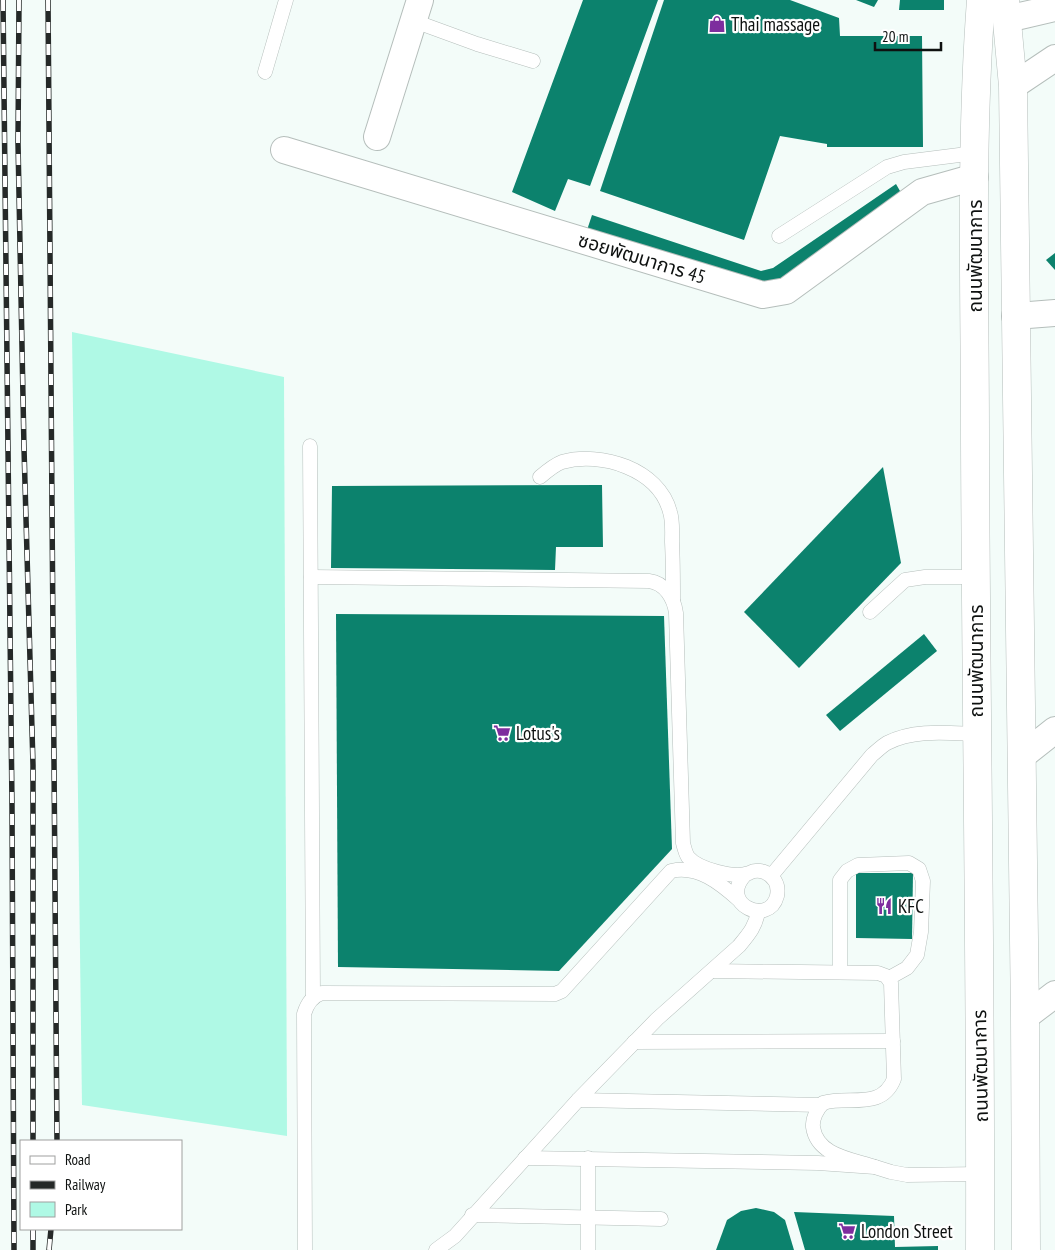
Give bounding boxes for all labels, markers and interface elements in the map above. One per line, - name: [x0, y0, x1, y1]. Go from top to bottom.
- place label: Thai massage: [731, 12, 820, 36]
- shop icon: Thai massage: [707, 14, 727, 34]
- scale bar: [875, 20, 941, 52]
- text: 20 m: [882, 27, 908, 46]
- street label: ถนนพัฒนาการ: [963, 200, 987, 312]
- street label: ซอยพัฒนาการ 45: [575, 227, 709, 289]
- street label: ถนนพัฒนาการ: [964, 605, 988, 717]
- place label: Lotus's: [516, 721, 560, 745]
- supermarket icon: Lotus's: [492, 723, 512, 743]
- place label: KFC: [898, 894, 924, 918]
- restaurant icon: KFC: [874, 896, 894, 916]
- street label: ถนนพัฒนาการ: [967, 1009, 993, 1123]
- legend: [20, 1140, 182, 1230]
- text: Road: [65, 1150, 91, 1169]
- text: Railway: [65, 1175, 106, 1194]
- text: Park: [65, 1200, 87, 1219]
- place label: London Street: [861, 1219, 954, 1243]
- supermarket icon: London Street: [837, 1221, 857, 1241]

